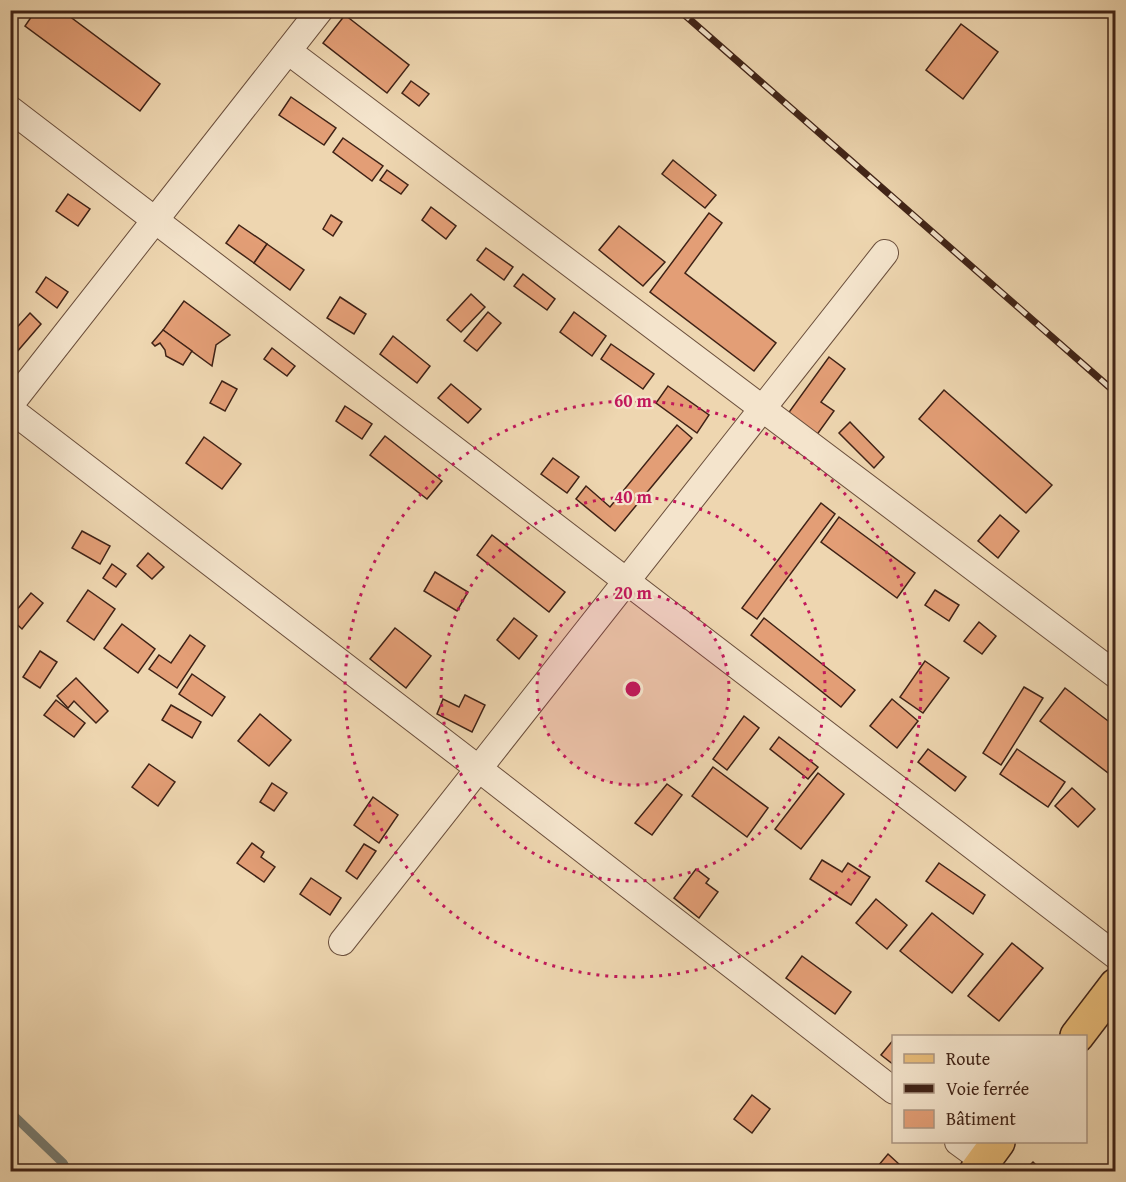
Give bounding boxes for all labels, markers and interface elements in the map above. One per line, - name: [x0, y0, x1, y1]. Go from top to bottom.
- text: 60 m: [614, 387, 653, 414]
- text: 40 m: [614, 483, 653, 510]
- text: 20 m: [614, 579, 653, 606]
- centre of rings: [623, 679, 643, 699]
- legend: [892, 1035, 1087, 1143]
- text: Route: [946, 1045, 990, 1072]
- text: Voie ferrée: [946, 1075, 1029, 1102]
- text: Bâtiment: [946, 1105, 1016, 1132]

